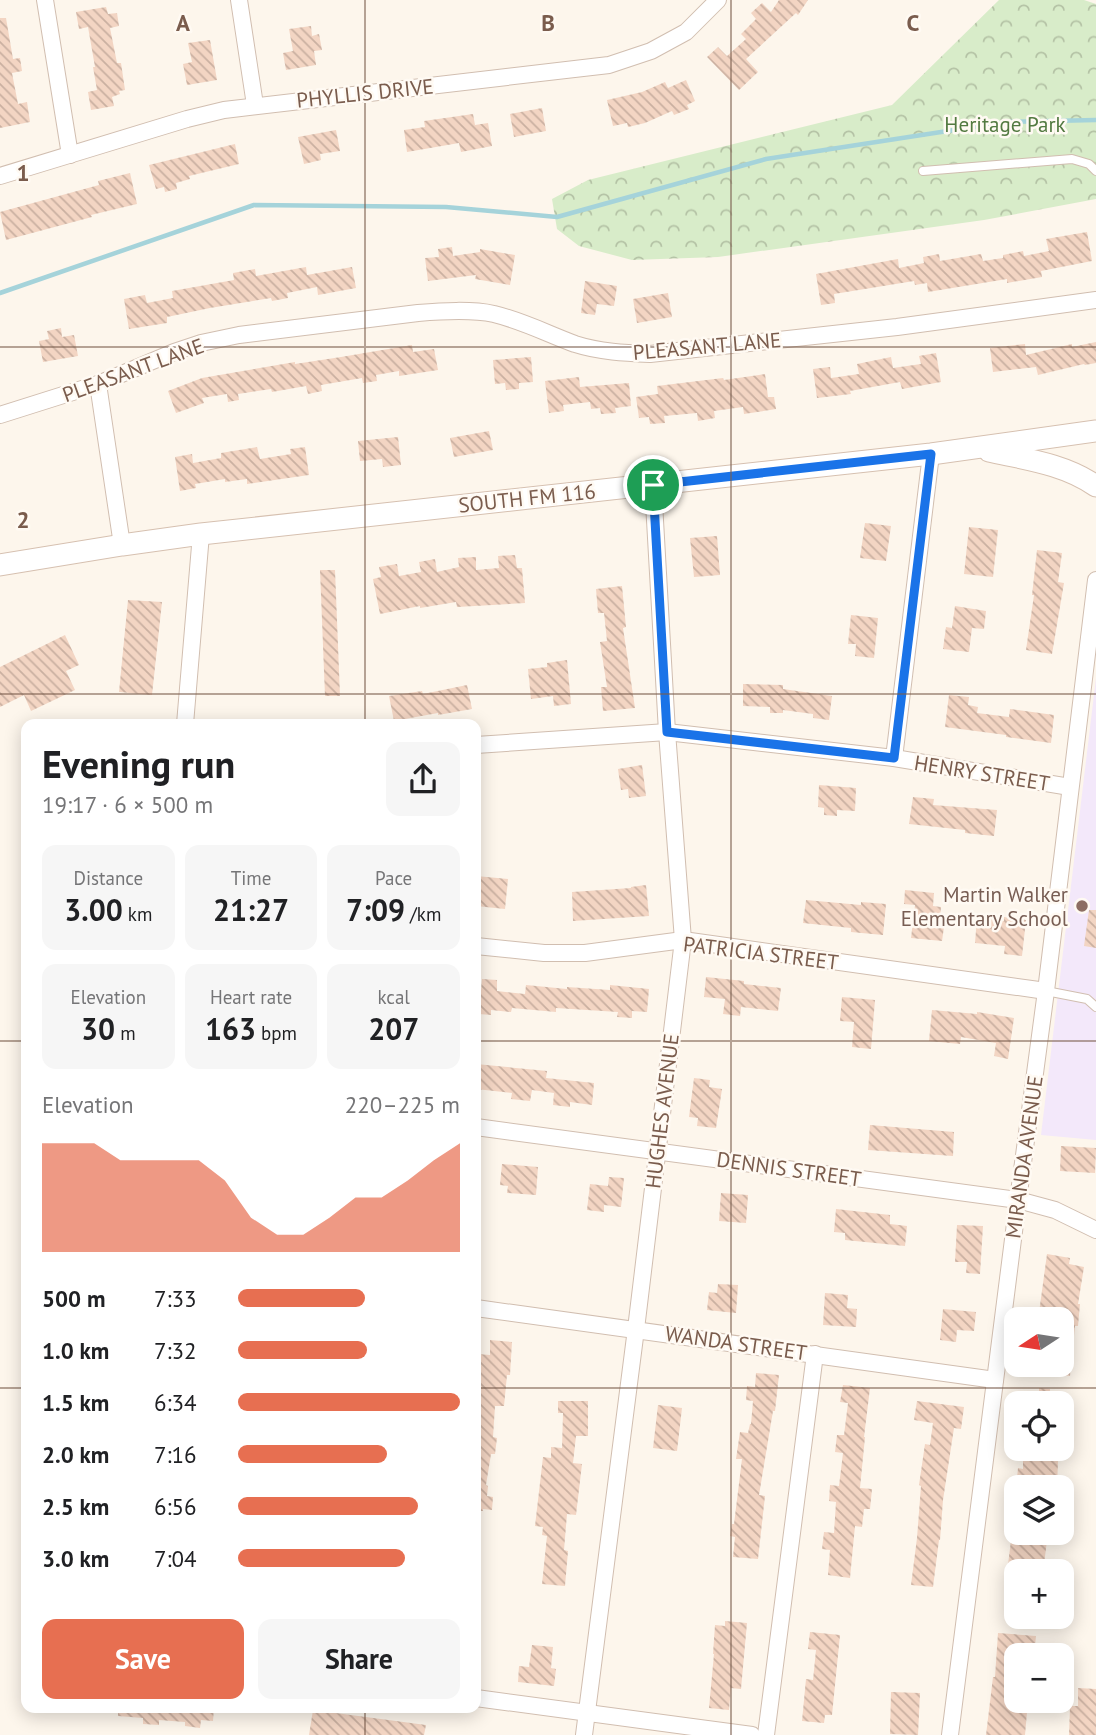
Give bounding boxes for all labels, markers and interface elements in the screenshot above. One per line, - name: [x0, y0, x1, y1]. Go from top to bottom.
- text: A: [176, 8, 190, 37]
- text: B: [541, 8, 555, 37]
- text: C: [907, 8, 920, 37]
- street label: PHYLLIS DRIVE: [295, 72, 435, 114]
- park label: Heritage Park: [944, 111, 1066, 138]
- text: 1: [16, 158, 30, 187]
- street label: PLEASANT LANE: [632, 326, 782, 366]
- street label: PLEASANT LANE: [58, 332, 208, 408]
- pin: [623, 455, 683, 515]
- icon: arrive: [634, 466, 672, 504]
- street label: SOUTH FM 116: [457, 477, 597, 519]
- text: 2: [16, 505, 30, 534]
- text: Evening run: [42, 739, 235, 788]
- button: share: [386, 742, 460, 816]
- street label: HENRY STREET: [912, 749, 1052, 797]
- text: 19:17 · 6 × 500 m: [42, 790, 213, 819]
- text: Distance: [74, 866, 143, 890]
- text: Time: [231, 866, 271, 890]
- text: Pace: [375, 866, 412, 890]
- place label: Martin Walker Elementary School: [901, 881, 1068, 932]
- text: 3.00: [64, 890, 123, 929]
- text: 21:27: [213, 890, 289, 929]
- text: 7:09: [346, 890, 405, 929]
- marker: Martin Walker Elementary School: [1074, 898, 1090, 914]
- text: km: [123, 902, 152, 926]
- text: /km: [405, 902, 441, 926]
- street label: PATRICIA STREET: [682, 930, 840, 976]
- text: Elevation: [70, 985, 146, 1009]
- text: Heart rate: [210, 985, 292, 1009]
- text: kcal: [377, 985, 410, 1009]
- text: 30: [81, 1009, 115, 1048]
- text: 163: [205, 1009, 256, 1048]
- text: 207: [368, 1009, 419, 1048]
- text: m: [115, 1021, 136, 1045]
- text: bpm: [256, 1021, 297, 1045]
- street label: HUGHES AVENUE: [639, 1032, 685, 1190]
- street label: MIRANDA AVENUE: [999, 1074, 1049, 1240]
- text: Elevation: [42, 1090, 134, 1119]
- text: 220–225 m: [345, 1090, 460, 1119]
- street label: DENNIS STREET: [715, 1146, 863, 1193]
- text: 500 m: [42, 1284, 105, 1313]
- text: 7:33: [154, 1284, 197, 1313]
- north arrow: [1004, 1307, 1074, 1377]
- map controls: [1004, 1307, 1074, 1713]
- street label: WANDA STREET: [663, 1320, 809, 1366]
- text: 1.0 km: [42, 1336, 109, 1365]
- text: 7:32: [154, 1336, 197, 1365]
- text: 1.5 km: [42, 1388, 109, 1417]
- text: 6:34: [154, 1388, 197, 1417]
- button: locate: [1004, 1391, 1074, 1461]
- text: 2.0 km: [42, 1440, 109, 1469]
- text: 7:16: [154, 1440, 197, 1469]
- button: layers: [1004, 1475, 1074, 1545]
- text: 2.5 km: [42, 1492, 109, 1521]
- text: 6:56: [154, 1492, 197, 1521]
- text: 3.0 km: [42, 1544, 109, 1573]
- text: 7:04: [154, 1544, 197, 1573]
- button: +: [1004, 1559, 1074, 1629]
- button: Save: [42, 1619, 244, 1699]
- button: Share: [258, 1619, 460, 1699]
- button: −: [1004, 1643, 1074, 1713]

